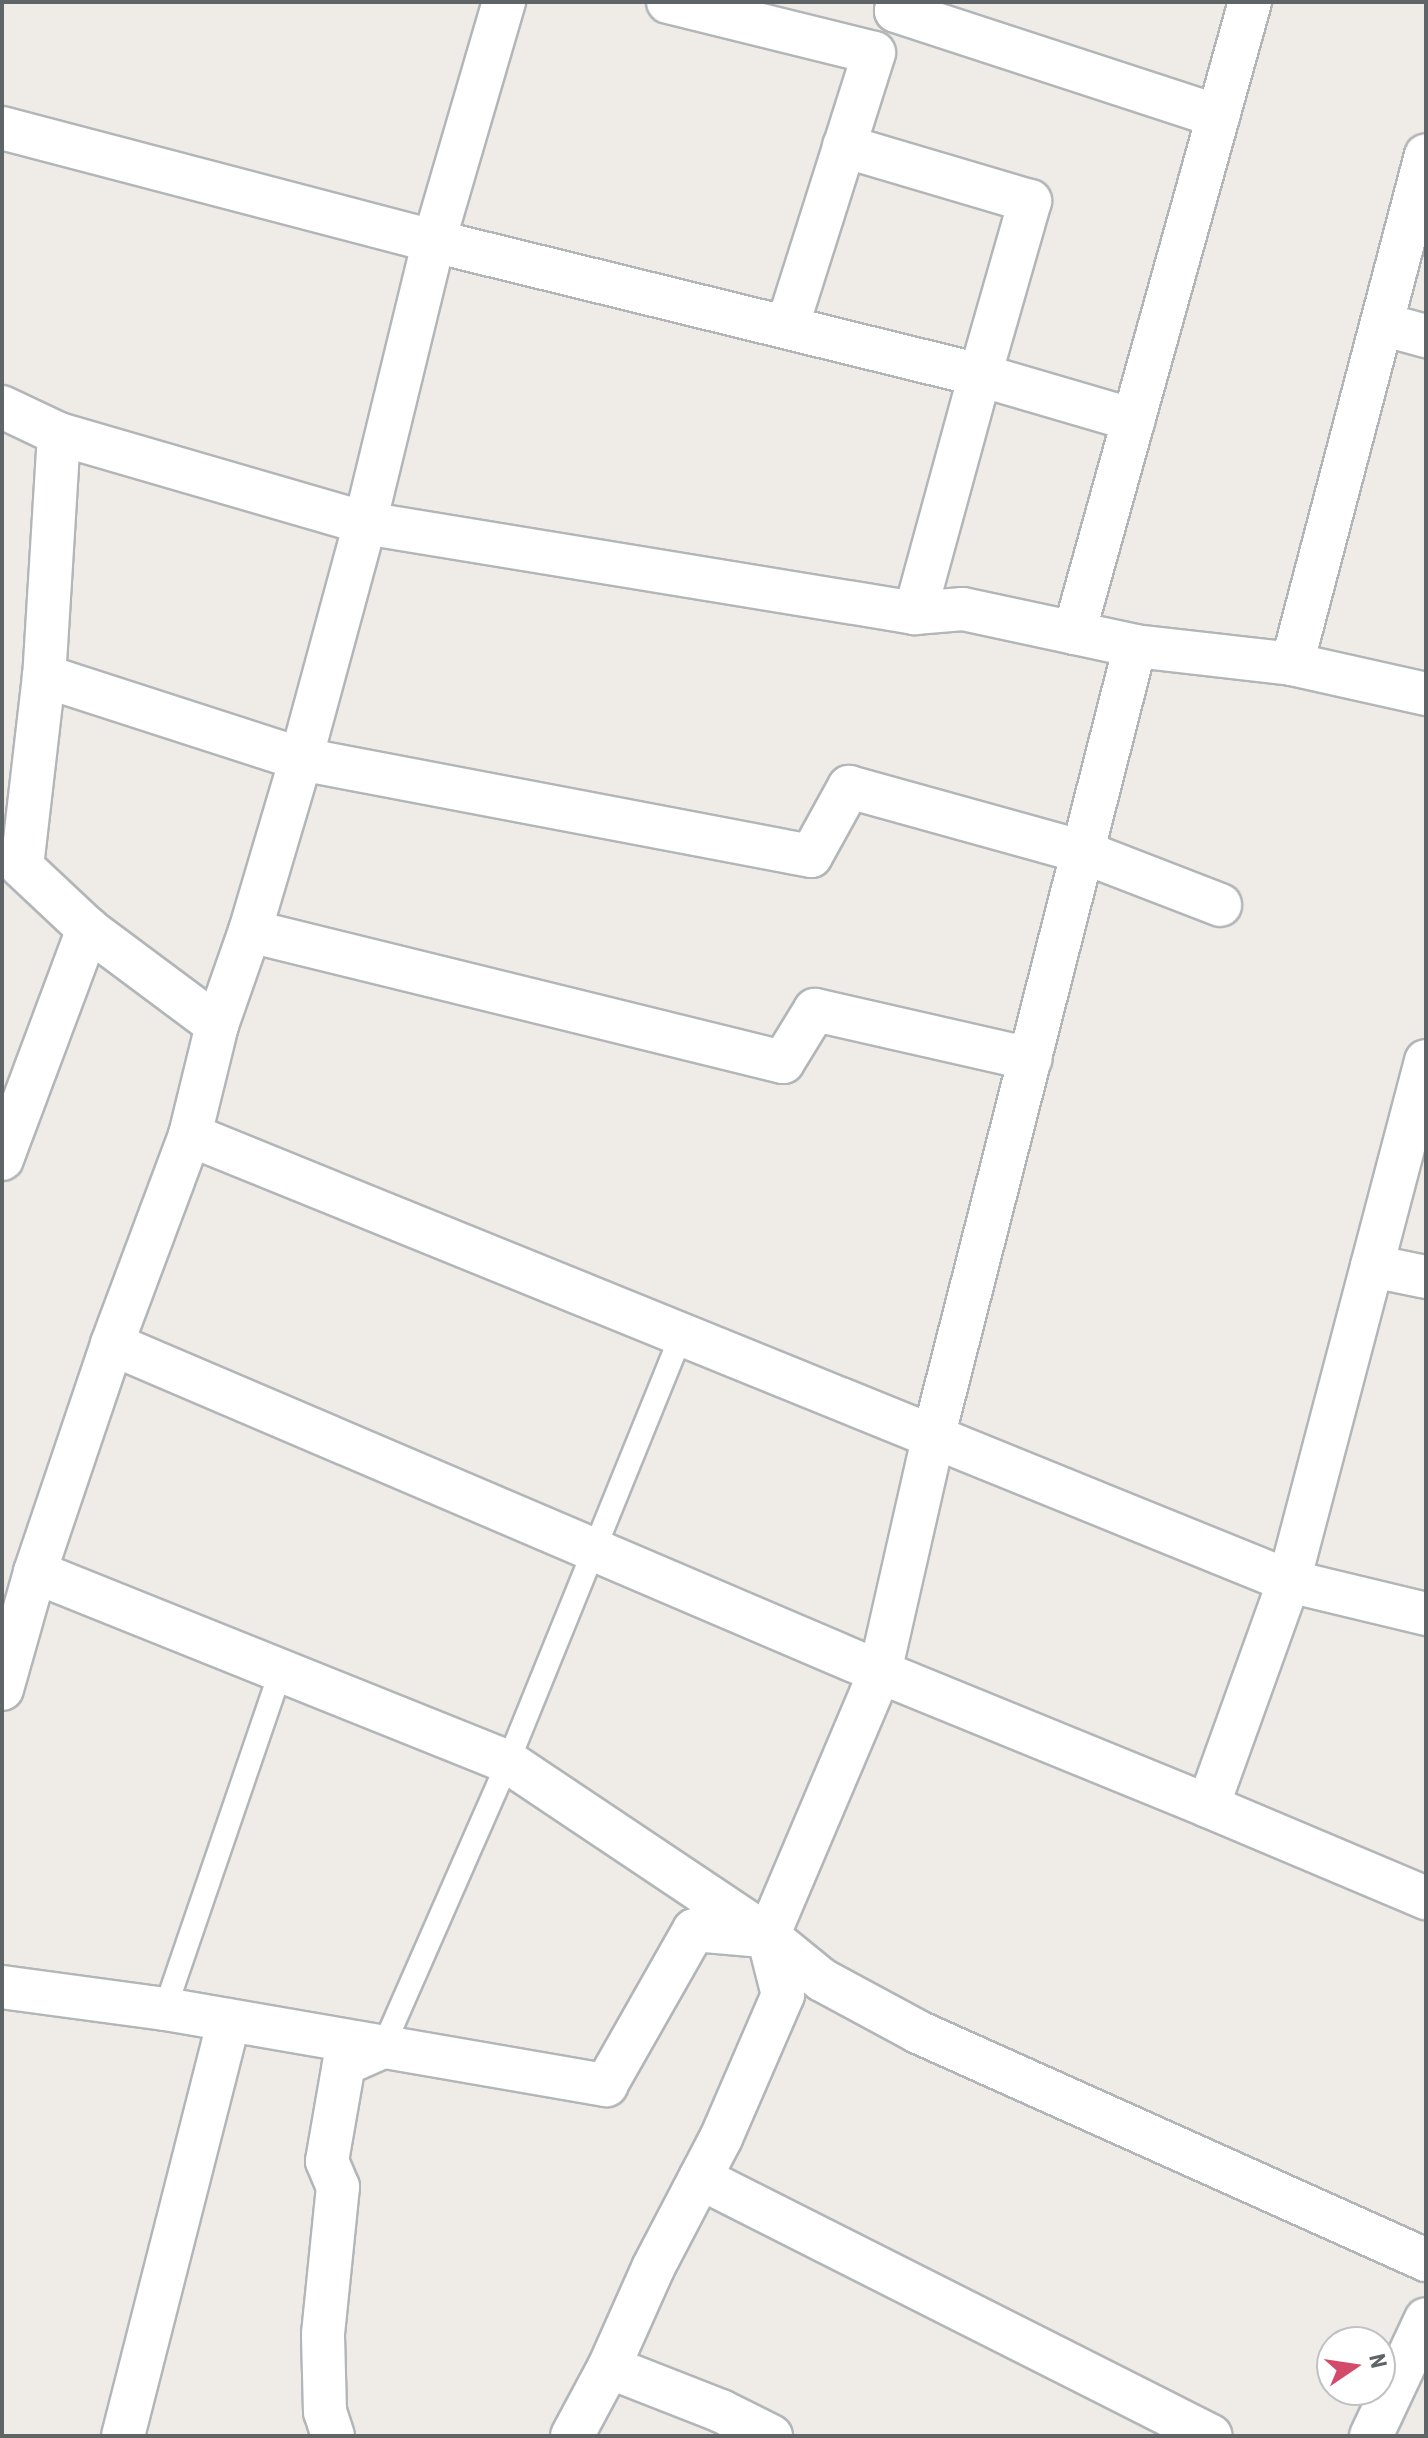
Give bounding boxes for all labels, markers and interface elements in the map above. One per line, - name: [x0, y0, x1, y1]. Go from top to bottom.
- north arrow: [1316, 2326, 1396, 2406]
- text: N: [1364, 2352, 1392, 2370]

